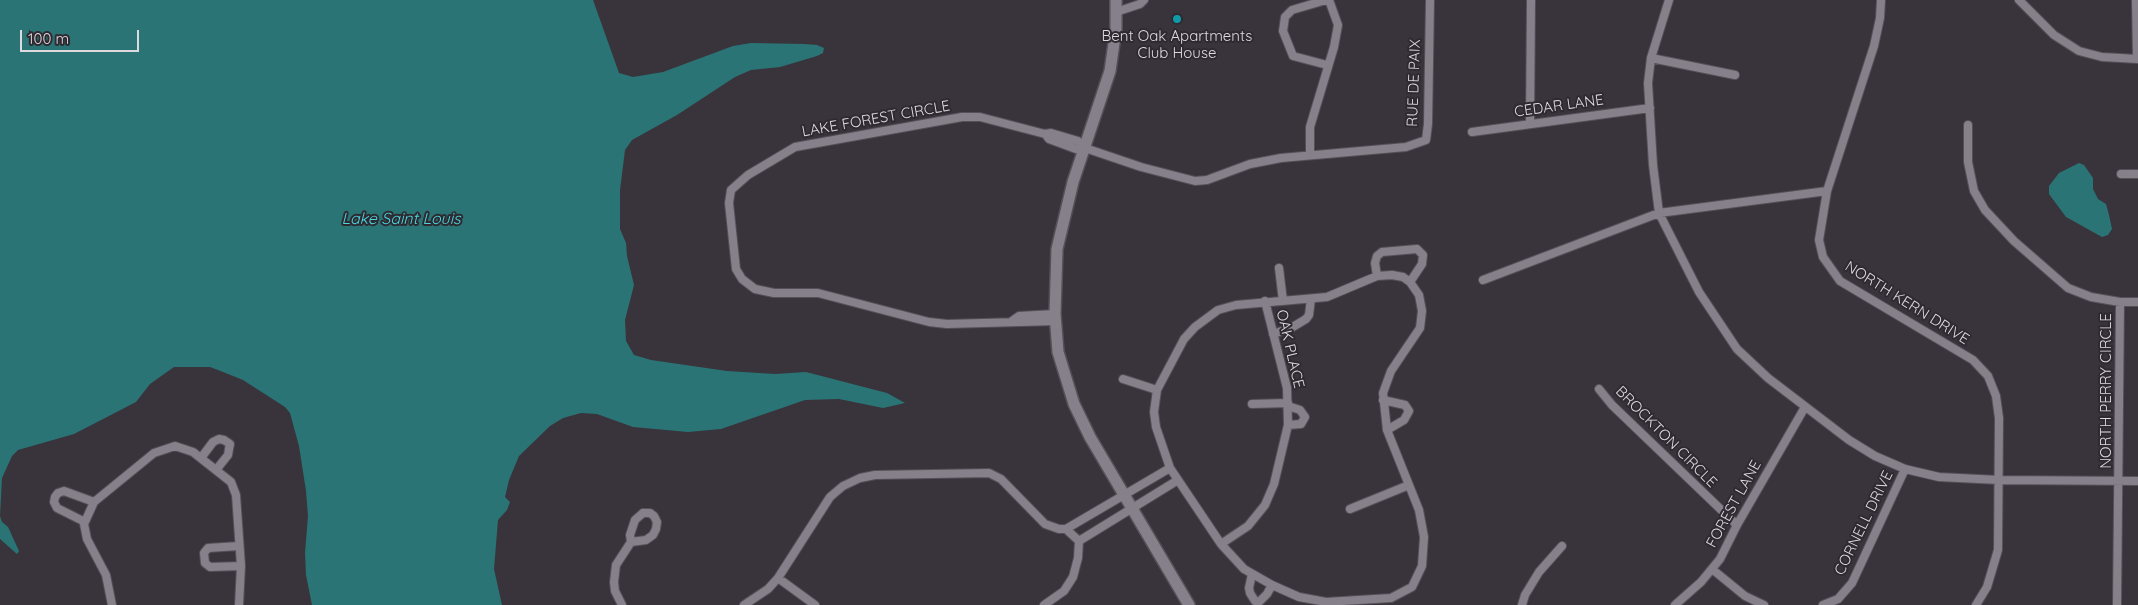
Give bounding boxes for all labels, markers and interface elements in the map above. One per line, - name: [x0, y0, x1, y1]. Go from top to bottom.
- marker: Bent Oak Apartments Club House: [1171, 13, 1183, 25]
- scale bar: [22, 20, 141, 52]
- place label: Bent Oak Apartments Club House: [1102, 27, 1252, 62]
- text: 100 m: [28, 29, 69, 48]
- street label: RUE DE PAIX: [1403, 39, 1425, 127]
- street label: CEDAR LANE: [1513, 91, 1605, 121]
- street label: LAKE FOREST CIRCLE: [800, 97, 952, 141]
- water label: Lake Saint Louis: [341, 209, 461, 229]
- street label: NORTH KERN DRIVE: [1842, 257, 1972, 349]
- street label: OAK PLACE: [1272, 308, 1308, 390]
- street label: NORTH PERRY CIRCLE: [2097, 313, 2115, 469]
- street label: BROCKTON CIRCLE: [1612, 383, 1720, 491]
- street label: FOREST LANE: [1703, 457, 1765, 551]
- street label: CORNELL DRIVE: [1831, 468, 1897, 578]

